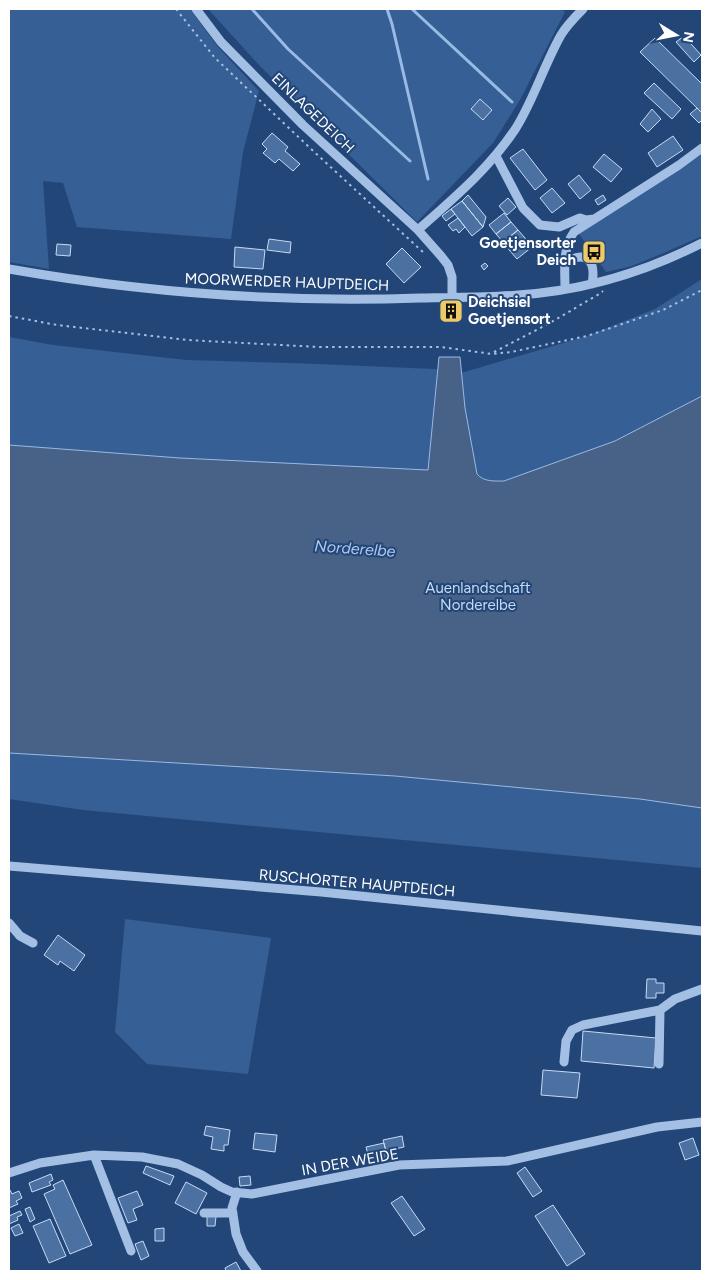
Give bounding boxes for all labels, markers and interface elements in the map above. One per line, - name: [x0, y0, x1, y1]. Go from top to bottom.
- north arrow: [651, 10, 701, 60]
- text: N: [679, 30, 698, 44]
- street label: EINLAGEDEICH: [268, 69, 358, 157]
- place label: Goetjensorter Deich: [479, 234, 576, 269]
- bus stop icon: Goetjensorter Deich: [581, 239, 607, 265]
- street label: MOORWERDER HAUPTDEICH: [184, 269, 390, 295]
- place label: Deichsiel Goetjensort: [468, 293, 551, 328]
- building icon: Deichsiel Goetjensort: [438, 298, 464, 324]
- water label: Norderelbe: [314, 536, 396, 561]
- park label: Auenlandschaft Norderelbe: [425, 579, 531, 614]
- street label: RUSCHORTER HAUPTDEICH: [258, 865, 456, 901]
- street label: IN DER WEIDE: [300, 1145, 400, 1179]

